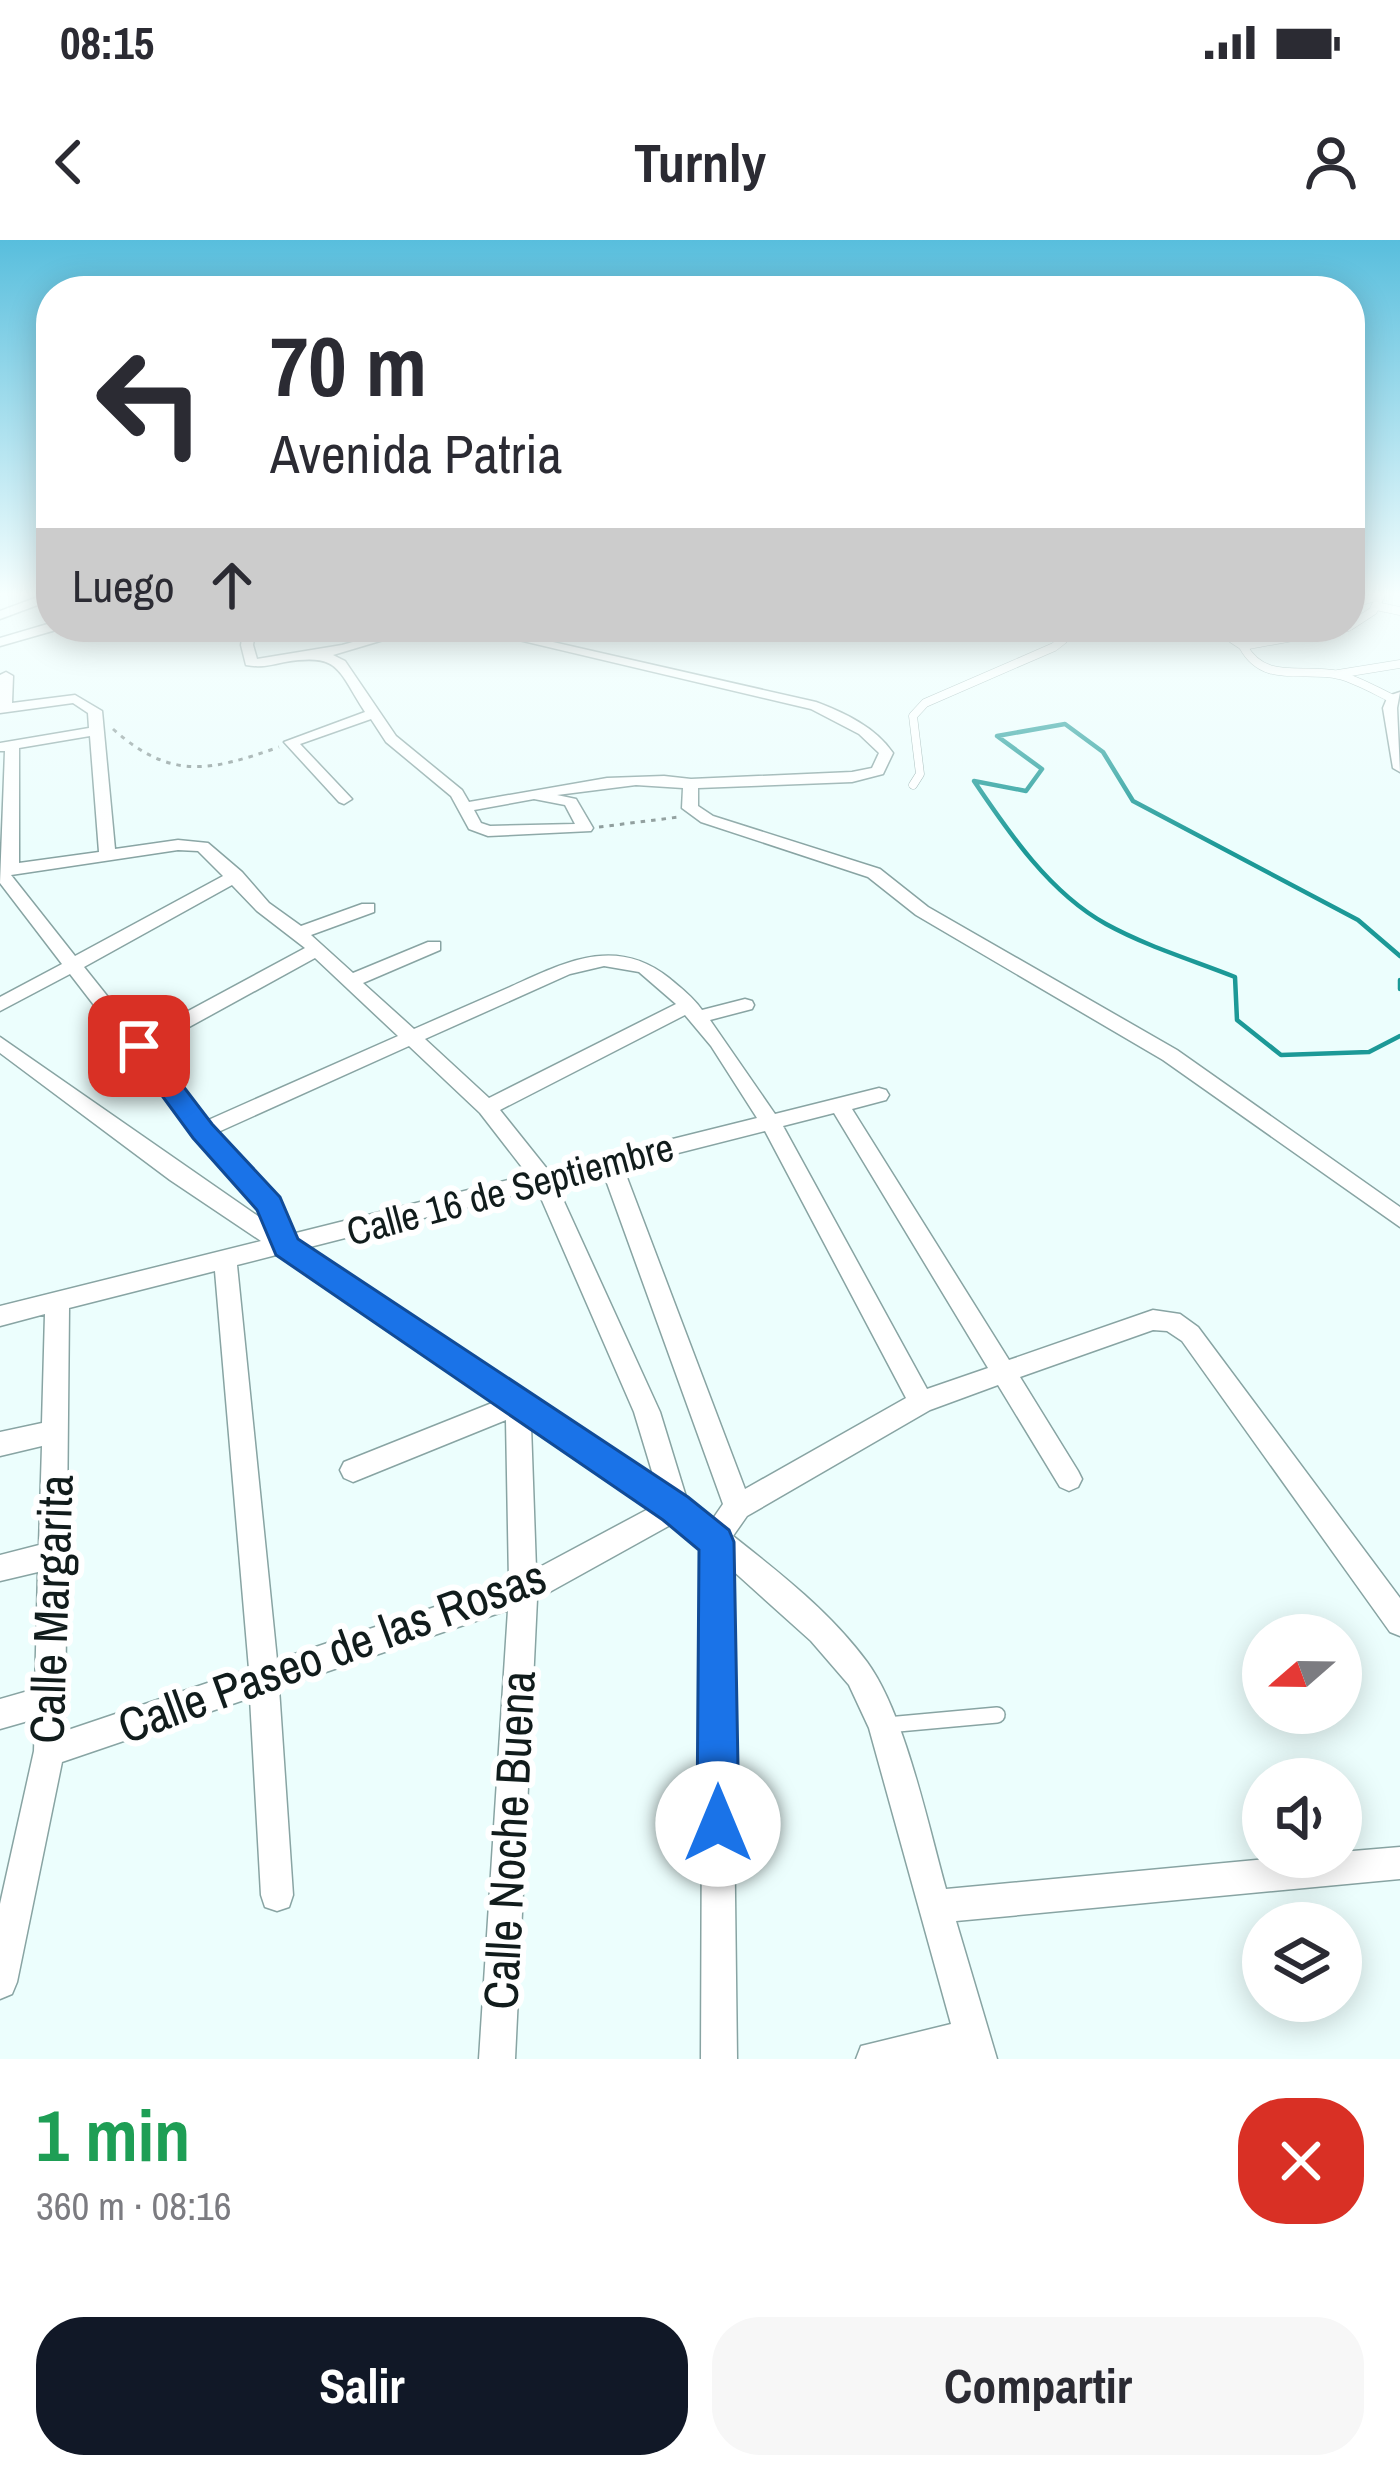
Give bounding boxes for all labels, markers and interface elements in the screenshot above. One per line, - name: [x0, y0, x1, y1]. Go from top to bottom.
- text: 08:15: [60, 12, 154, 73]
- text: Turnly: [634, 126, 766, 199]
- icon: back: [36, 129, 102, 195]
- icon: person: [1298, 129, 1364, 195]
- text: 70 m: [270, 309, 427, 422]
- icon: left: [72, 324, 228, 480]
- text: Avenida Patria: [270, 417, 562, 490]
- icon: ahead: [199, 552, 265, 618]
- text: Luego: [72, 555, 175, 616]
- pin: [88, 995, 190, 1097]
- icon: arrive: [106, 1013, 172, 1079]
- street label: Calle 16 de Septiembre: [341, 1120, 679, 1258]
- street label: Calle Margarita: [13, 1473, 88, 1745]
- street label: Calle Paseo de las Rosas: [109, 1543, 555, 1758]
- north arrow: [1242, 1614, 1362, 1734]
- map controls: [1242, 1614, 1362, 2022]
- street label: Calle Noche Buena: [467, 1669, 550, 2011]
- button: sound: [1242, 1758, 1362, 1878]
- position arrow: [655, 1761, 781, 1887]
- button: layers: [1242, 1902, 1362, 2022]
- text: 1 min: [36, 2086, 190, 2183]
- button: close: [1238, 2098, 1364, 2224]
- text: 360 m · 08:16: [36, 2180, 232, 2232]
- button: Salir: [36, 2317, 688, 2455]
- button: Compartir: [712, 2317, 1364, 2455]

